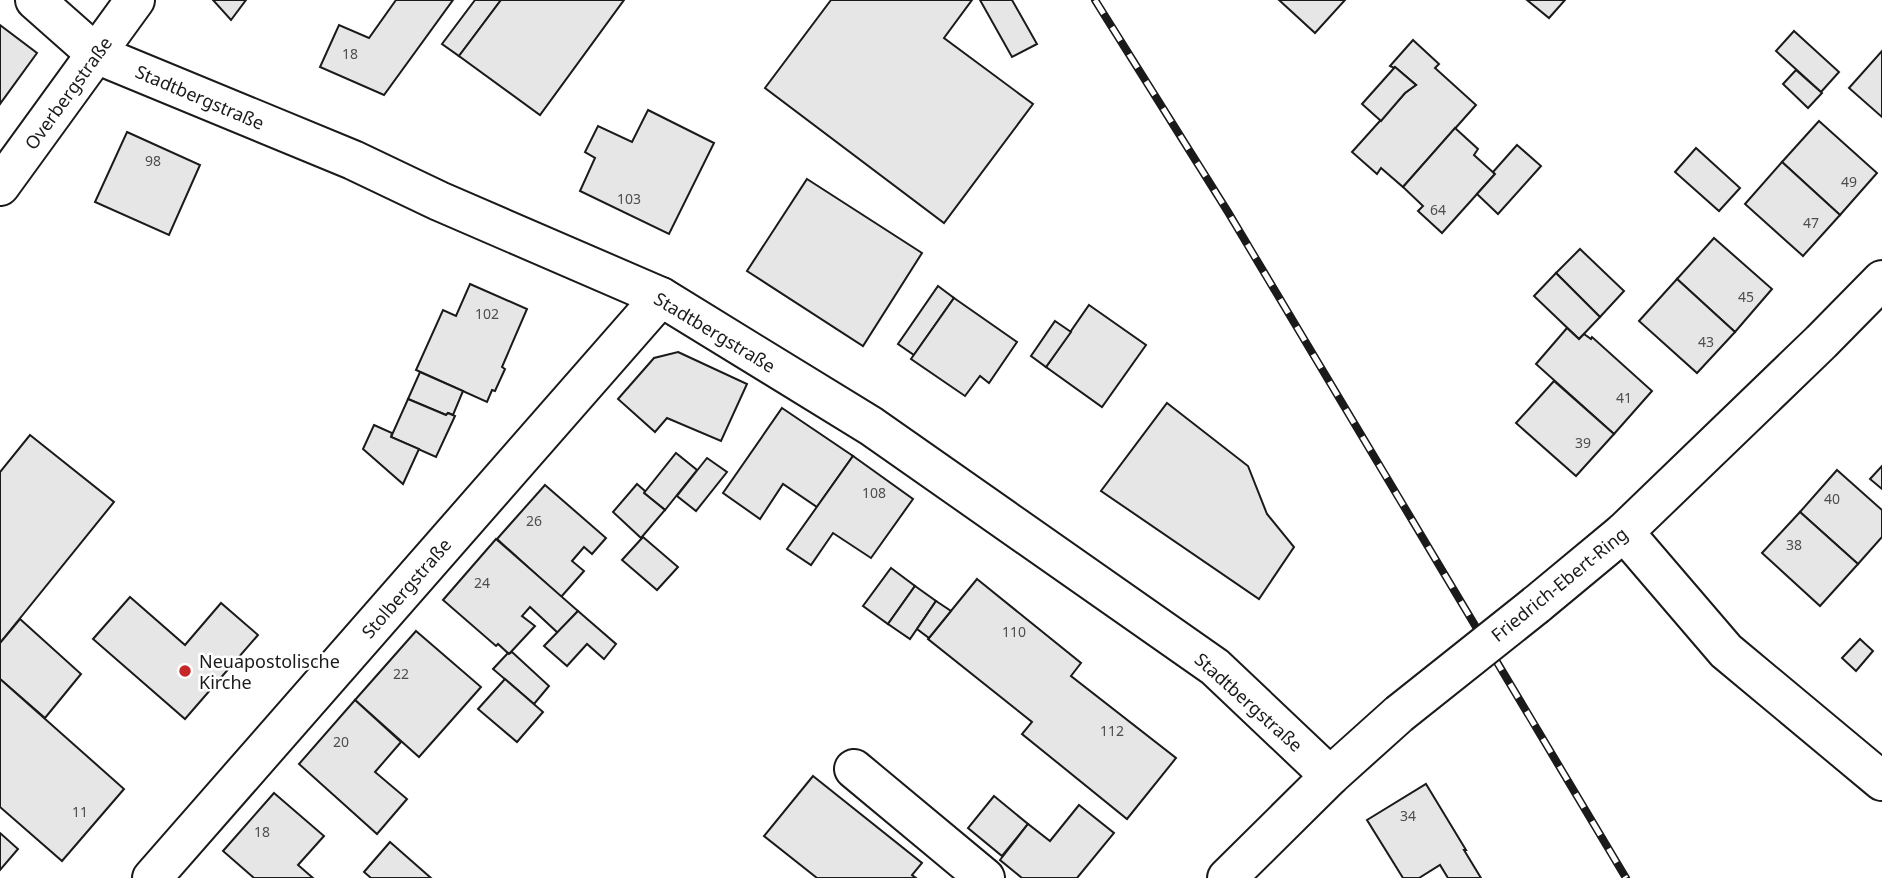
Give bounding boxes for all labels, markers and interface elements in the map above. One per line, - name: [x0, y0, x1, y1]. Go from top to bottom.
- street label: Overbergstraße: [19, 32, 117, 154]
- house number: 18: [342, 44, 358, 63]
- street label: Stadtbergstraße: [132, 59, 268, 135]
- house number: 98: [145, 151, 161, 170]
- house number: 49: [1841, 172, 1857, 191]
- house number: 103: [617, 189, 641, 208]
- house number: 64: [1430, 200, 1446, 219]
- house number: 47: [1803, 213, 1819, 232]
- street label: Stadtbergstraße: [650, 286, 780, 378]
- house number: 45: [1738, 287, 1754, 306]
- house number: 102: [475, 304, 499, 323]
- house number: 43: [1698, 332, 1714, 351]
- house number: 41: [1616, 388, 1632, 407]
- house number: 39: [1575, 433, 1591, 452]
- house number: 108: [862, 483, 886, 502]
- house number: 40: [1824, 489, 1840, 508]
- house number: 26: [526, 511, 542, 530]
- street label: Friedrich-Ebert-Ring: [1486, 521, 1632, 647]
- street label: Stolbergstraße: [356, 533, 456, 643]
- house number: 38: [1786, 535, 1802, 554]
- house number: 24: [474, 573, 490, 592]
- house number: 110: [1002, 622, 1026, 641]
- street label: Stadtbergstraße: [1190, 647, 1308, 757]
- place label: Neuapostolische Kirche: [199, 649, 340, 694]
- marker: Neuapostolische Kirche: [177, 663, 193, 679]
- house number: 22: [393, 664, 409, 683]
- house number: 112: [1100, 721, 1124, 740]
- house number: 20: [333, 732, 349, 751]
- house number: 11: [72, 802, 88, 821]
- house number: 34: [1400, 806, 1416, 825]
- house number: 18: [254, 822, 270, 841]

